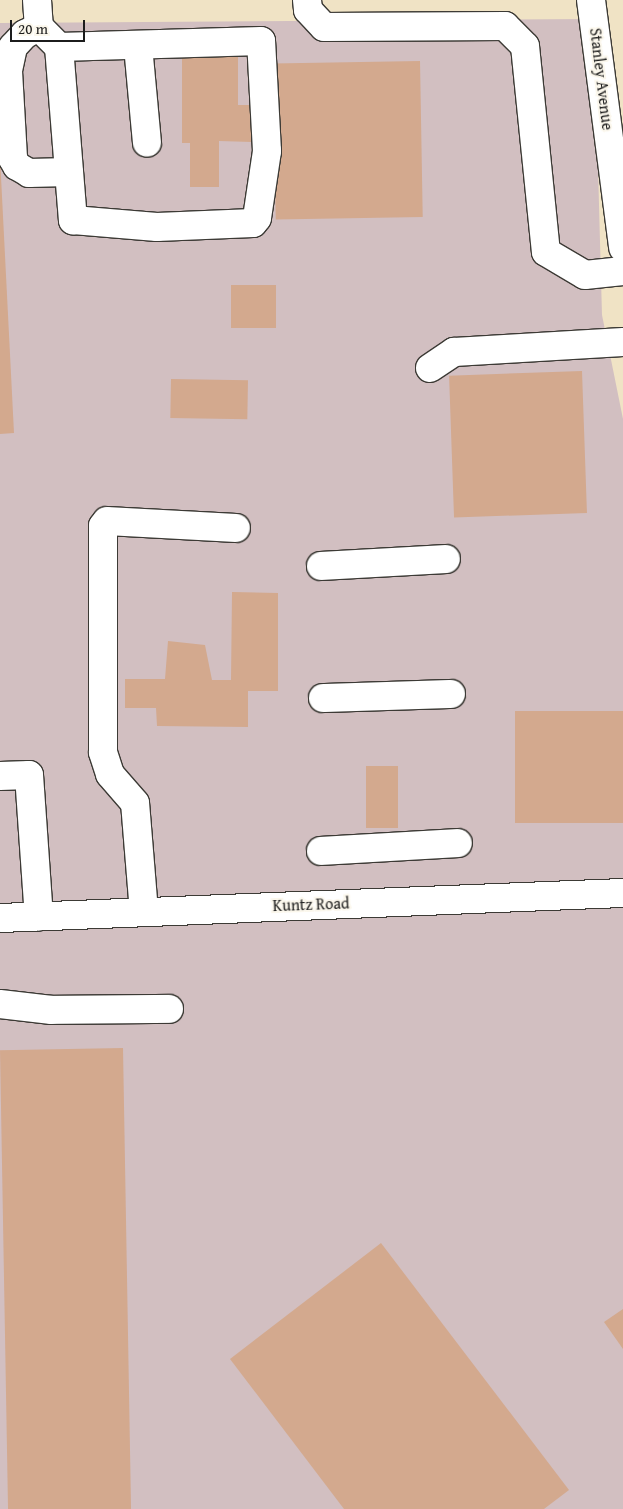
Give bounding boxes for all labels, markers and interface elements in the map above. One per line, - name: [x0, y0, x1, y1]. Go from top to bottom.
- scale bar: [12, 10, 88, 42]
- text: 20 m: [18, 18, 48, 39]
- street label: Stanley Avenue: [586, 27, 618, 131]
- street label: Kuntz Road: [272, 893, 350, 915]

